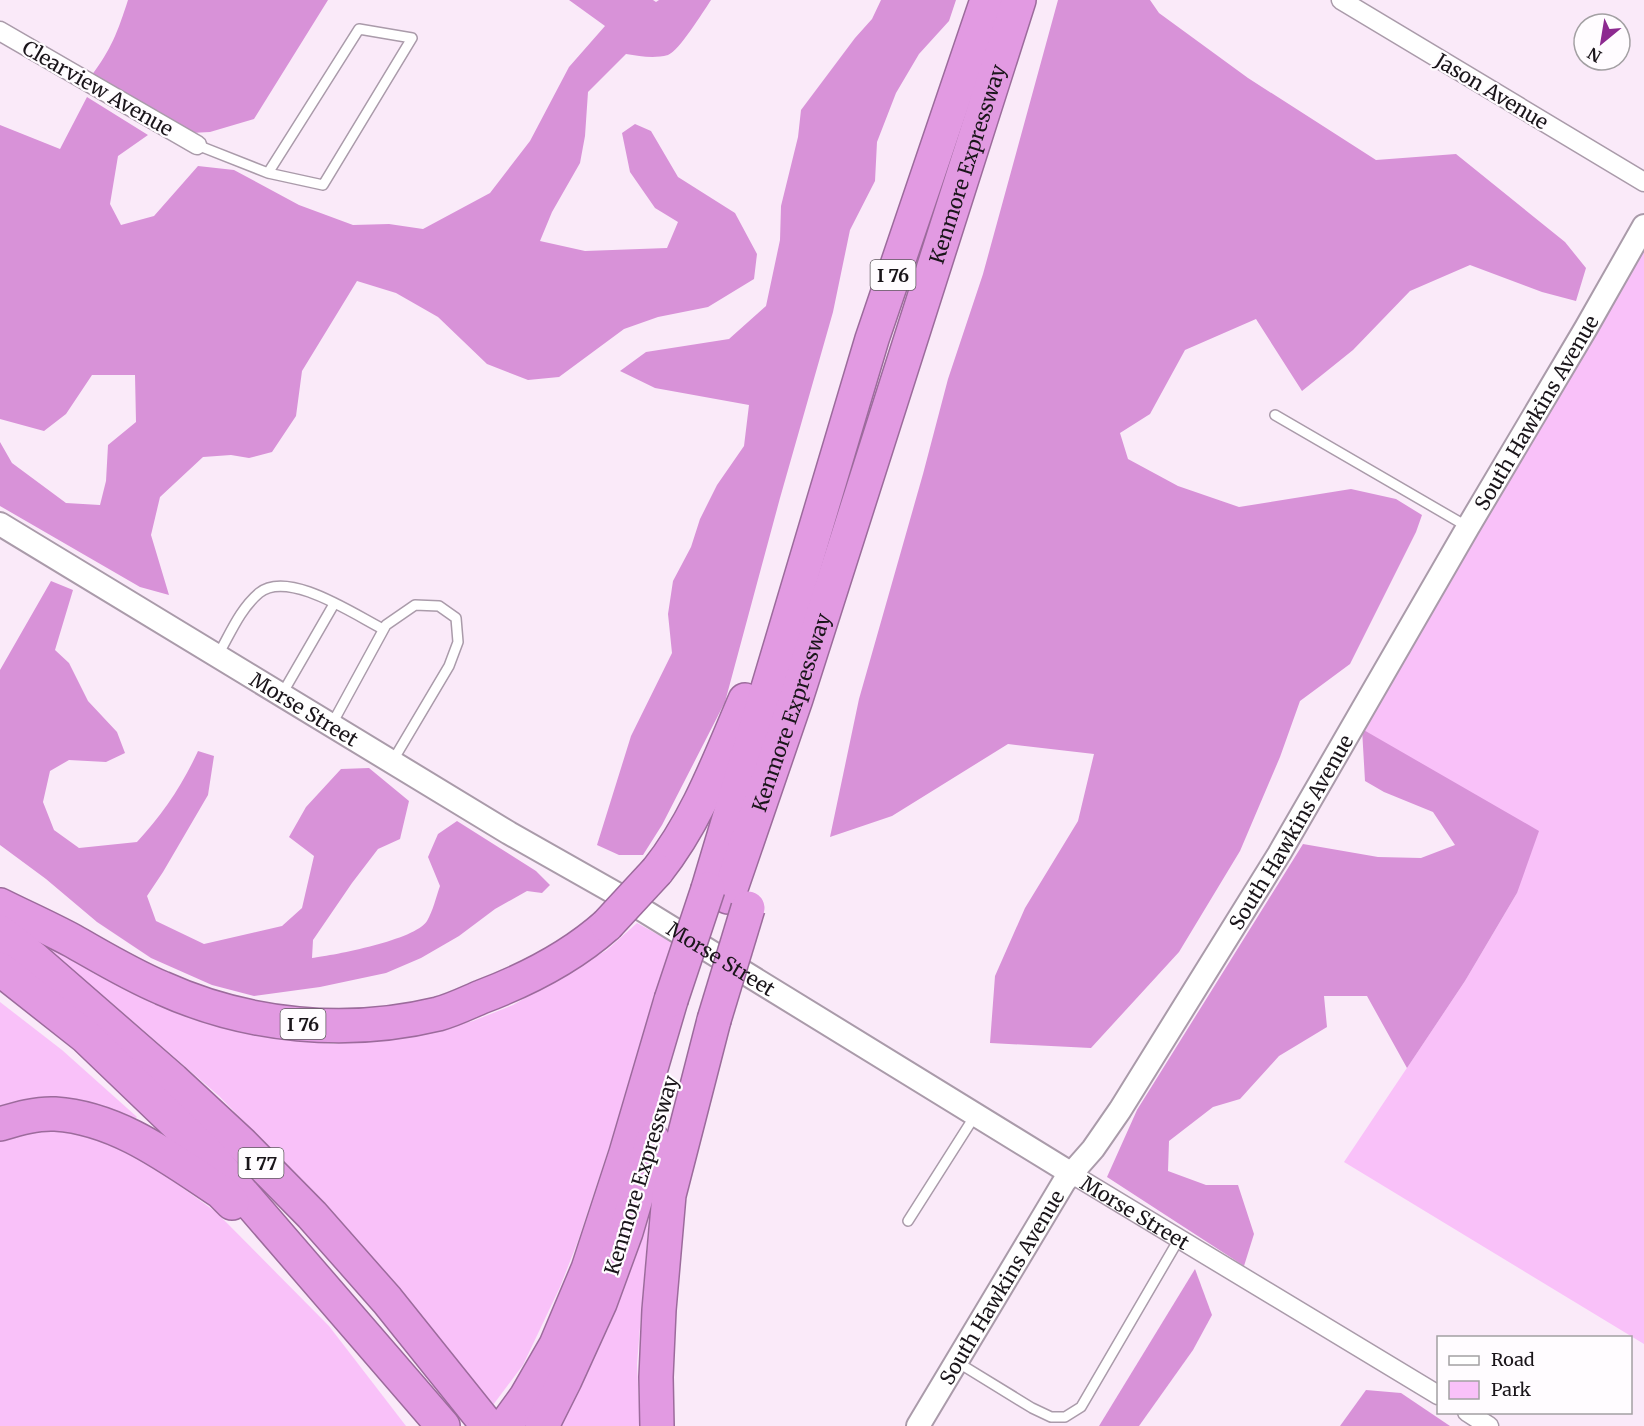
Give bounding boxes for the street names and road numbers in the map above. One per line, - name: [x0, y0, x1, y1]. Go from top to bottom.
- street label: Clearview Avenue: [18, 35, 178, 141]
- street label: Jason Avenue: [1430, 47, 1553, 134]
- street label: Kenmore Expressway: [923, 61, 1010, 267]
- road number: I 76: [870, 260, 916, 290]
- street label: South Hawkins Avenue: [1468, 310, 1603, 514]
- street label: Kenmore Expressway: [746, 610, 835, 815]
- street label: Morse Street: [246, 666, 363, 751]
- street label: South Hawkins Avenue: [1223, 730, 1358, 934]
- street label: Morse Street: [663, 916, 780, 1001]
- road number: I 76: [280, 1009, 326, 1039]
- street label: Kenmore Expressway: [599, 1072, 683, 1278]
- road number: I 77: [238, 1148, 284, 1178]
- street label: Morse Street: [1077, 1170, 1194, 1255]
- street label: South Hawkins Avenue: [933, 1185, 1069, 1389]

